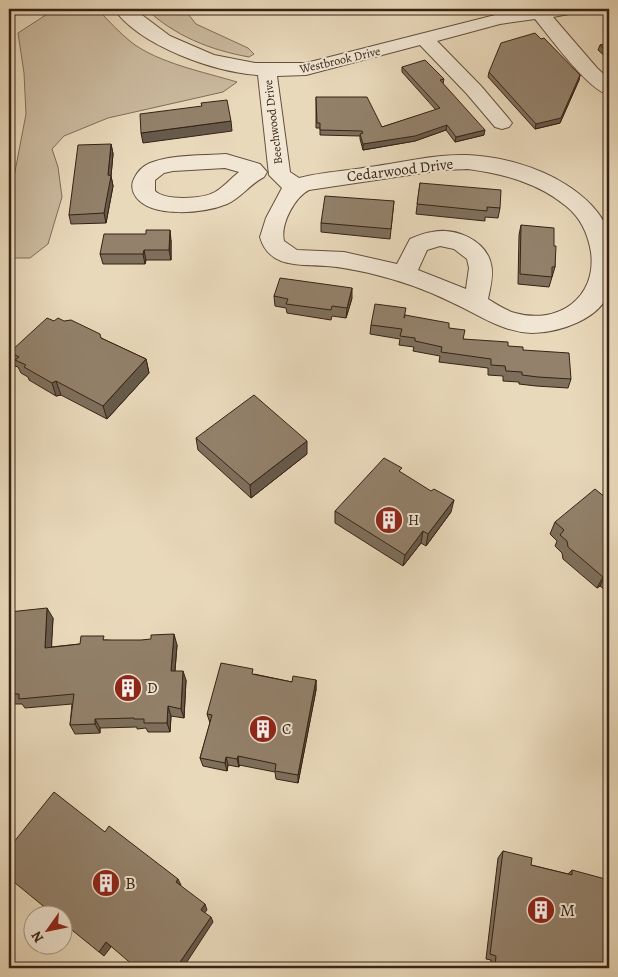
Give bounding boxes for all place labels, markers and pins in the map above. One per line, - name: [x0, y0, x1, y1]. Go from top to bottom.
- building icon: H: [374, 505, 404, 535]
- place label: H: [408, 510, 419, 530]
- building icon: D: [113, 673, 143, 703]
- place label: D: [147, 678, 158, 698]
- building icon: C: [248, 714, 278, 744]
- place label: C: [282, 719, 291, 739]
- building icon: B: [91, 868, 121, 898]
- place label: B: [125, 871, 136, 895]
- building icon: M: [526, 895, 556, 925]
- place label: M: [560, 898, 575, 922]

